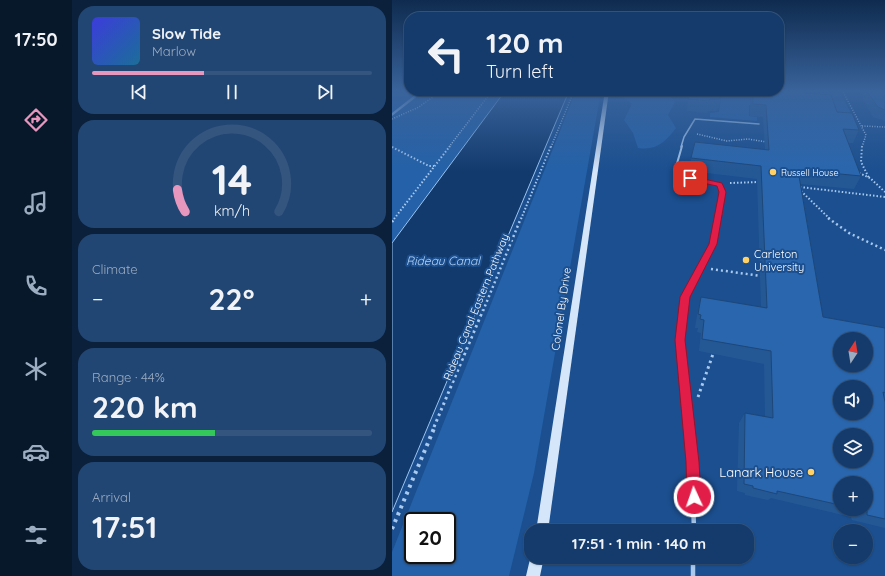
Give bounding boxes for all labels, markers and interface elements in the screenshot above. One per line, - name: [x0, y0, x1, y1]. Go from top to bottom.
- text: Slow Tide: [152, 24, 221, 43]
- text: 120 m: [486, 25, 564, 60]
- text: 17:50: [14, 28, 58, 51]
- icon: left: [420, 28, 472, 80]
- text: Marlow: [152, 43, 196, 59]
- text: Turn left: [486, 60, 554, 83]
- icon: previous: [128, 81, 150, 103]
- icon: pause: [221, 81, 243, 103]
- icon: next: [314, 81, 336, 103]
- icon: directions: [22, 106, 50, 134]
- text: 14: [212, 153, 252, 205]
- pin: [673, 161, 707, 195]
- icon: arrive: [679, 167, 701, 189]
- marker: Russell House: [768, 167, 778, 177]
- place label: Russell House: [781, 167, 839, 178]
- icon: music: [22, 189, 50, 217]
- text: km/h: [214, 202, 250, 220]
- street label: Rideau Canal Eastern Pathway: [440, 232, 512, 382]
- place label: Carleton University: [754, 247, 804, 274]
- water label: Rideau Canal: [406, 253, 481, 268]
- marker: Carleton University: [741, 255, 751, 265]
- text: Climate: [92, 261, 138, 277]
- street label: Colonel By Drive: [548, 266, 574, 352]
- icon: phone: [22, 272, 50, 300]
- text: 22°: [209, 280, 254, 318]
- text: −: [92, 285, 103, 313]
- text: +: [360, 285, 372, 313]
- north arrow: [833, 332, 873, 372]
- map controls: [833, 332, 873, 564]
- icon: climate: [22, 355, 50, 383]
- text: Range · 44%: [92, 369, 165, 385]
- button: sound: [833, 380, 873, 420]
- text: 220 km: [92, 388, 198, 426]
- button: layers: [833, 428, 873, 468]
- icon: car: [22, 438, 50, 466]
- place label: Lanark House: [719, 464, 803, 480]
- marker: Lanark House: [806, 467, 816, 477]
- position arrow: [673, 476, 715, 518]
- button: +: [833, 476, 873, 516]
- text: Arrival: [92, 489, 131, 505]
- text: 17:51: [92, 508, 157, 546]
- speed limit sign: 20: [404, 512, 456, 564]
- icon: filters: [22, 521, 50, 549]
- button: −: [833, 524, 873, 564]
- text: 17:51 · 1 min · 140 m: [572, 534, 706, 553]

